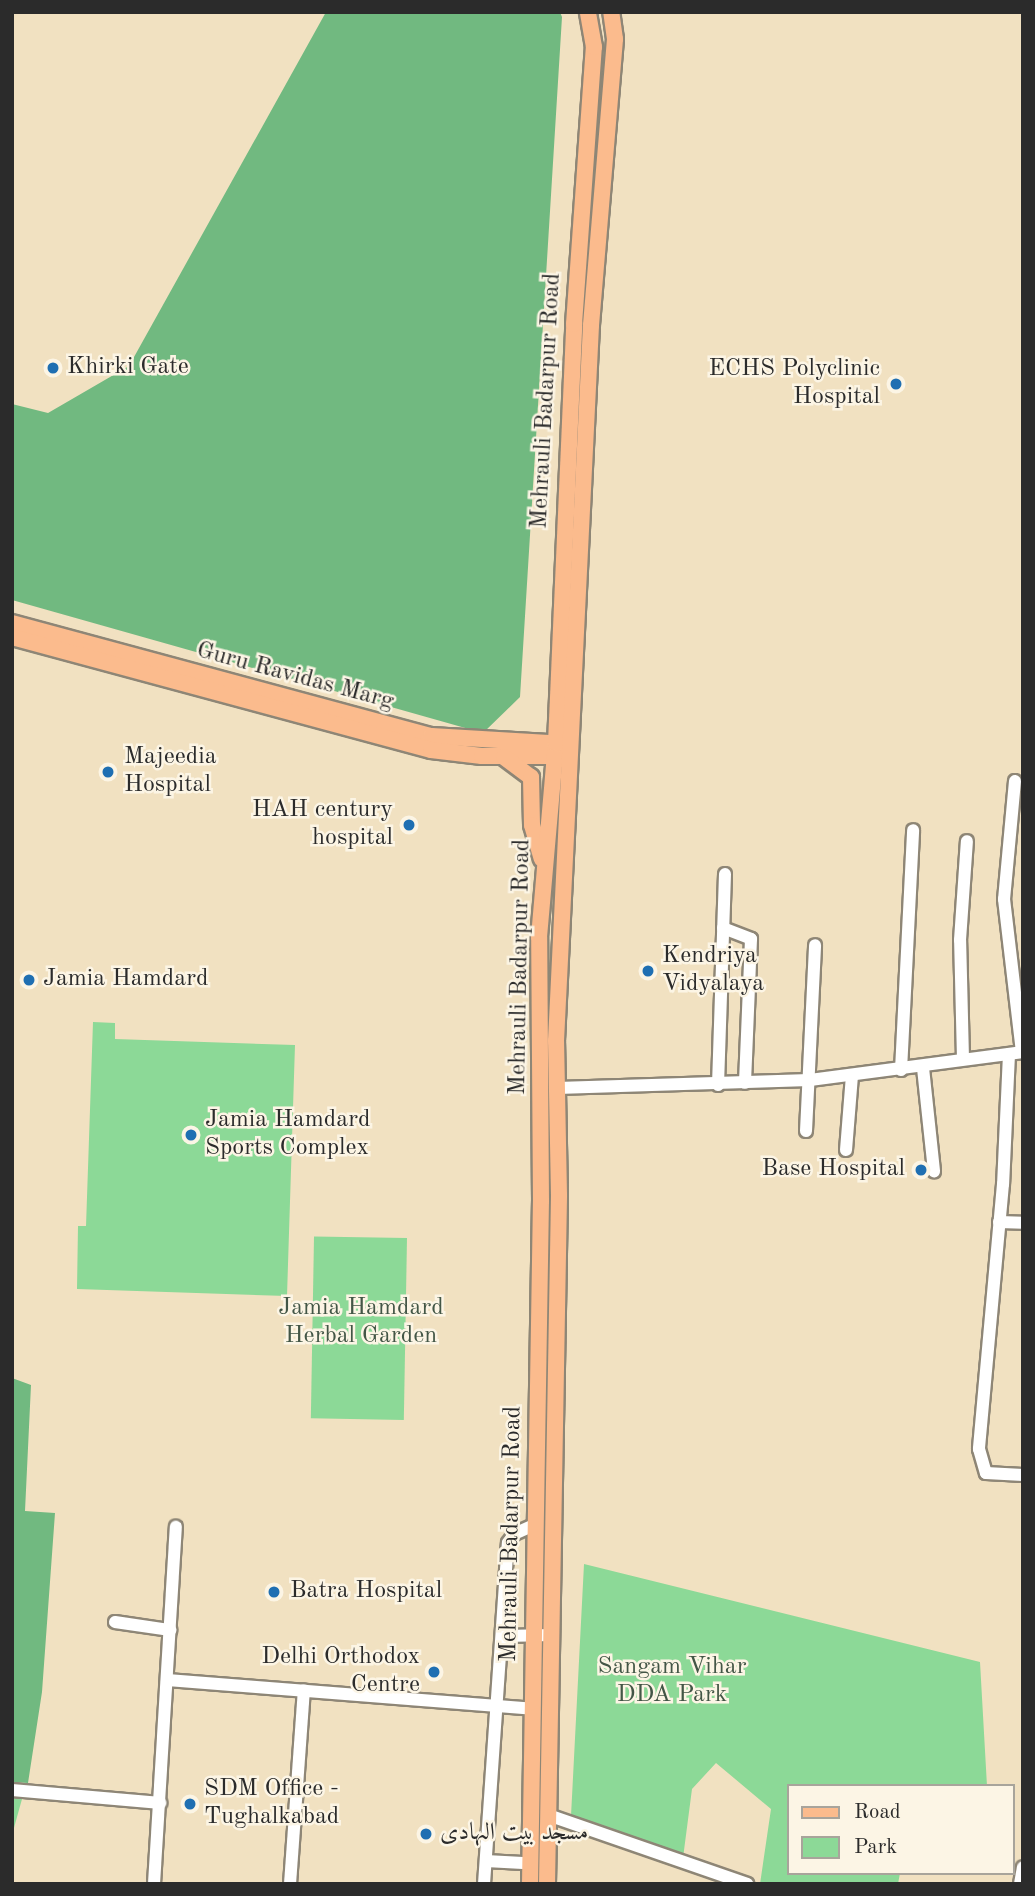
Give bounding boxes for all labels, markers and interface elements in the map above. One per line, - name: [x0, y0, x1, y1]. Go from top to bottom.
- street label: Mehrauli Badarpur Road: [526, 272, 568, 530]
- place label: Khirki Gate: [67, 354, 189, 382]
- place label: ECHS Polyclinic Hospital: [708, 356, 880, 412]
- marker: Khirki Gate: [45, 360, 61, 376]
- marker: ECHS Polyclinic Hospital: [886, 374, 906, 394]
- street label: Guru Ravidas Marg: [193, 637, 397, 717]
- place label: Majeedia Hospital: [124, 744, 217, 800]
- marker: Majeedia Hospital: [98, 762, 118, 782]
- place label: HAH century hospital: [252, 797, 393, 853]
- marker: HAH century hospital: [399, 815, 419, 835]
- street label: Mehrauli Badarpur Road: [504, 839, 538, 1095]
- place label: Kendriya Vidyalaya: [662, 943, 764, 999]
- marker: Kendriya Vidyalaya: [640, 963, 656, 979]
- place label: Jamia Hamdard: [43, 966, 209, 994]
- marker: Jamia Hamdard: [21, 972, 37, 988]
- place label: Jamia Hamdard Sports Complex: [205, 1107, 371, 1163]
- marker: Jamia Hamdard Sports Complex: [183, 1127, 199, 1143]
- place label: Base Hospital: [762, 1156, 905, 1184]
- marker: Base Hospital: [911, 1160, 931, 1180]
- park label: Jamia Hamdard Herbal Garden: [278, 1295, 444, 1351]
- street label: Mehrauli Badarpur Road: [495, 1406, 529, 1662]
- place label: Batra Hospital: [290, 1578, 442, 1606]
- marker: Batra Hospital: [264, 1582, 284, 1602]
- place label: Delhi Orthodox Centre: [261, 1644, 420, 1700]
- park label: Sangam Vihar DDA Park: [598, 1654, 746, 1710]
- marker: Delhi Orthodox Centre: [426, 1664, 442, 1680]
- place label: SDM Office - Tughalkabad: [204, 1776, 339, 1832]
- legend: [786, 1784, 1014, 1875]
- marker: SDM Office - Tughalkabad: [182, 1796, 198, 1812]
- text: Road: [854, 1802, 901, 1823]
- place label: مسجد بیت الہادی: [440, 1820, 588, 1848]
- marker: مسجد بیت الہادی: [418, 1826, 434, 1842]
- text: Park: [854, 1837, 897, 1858]

